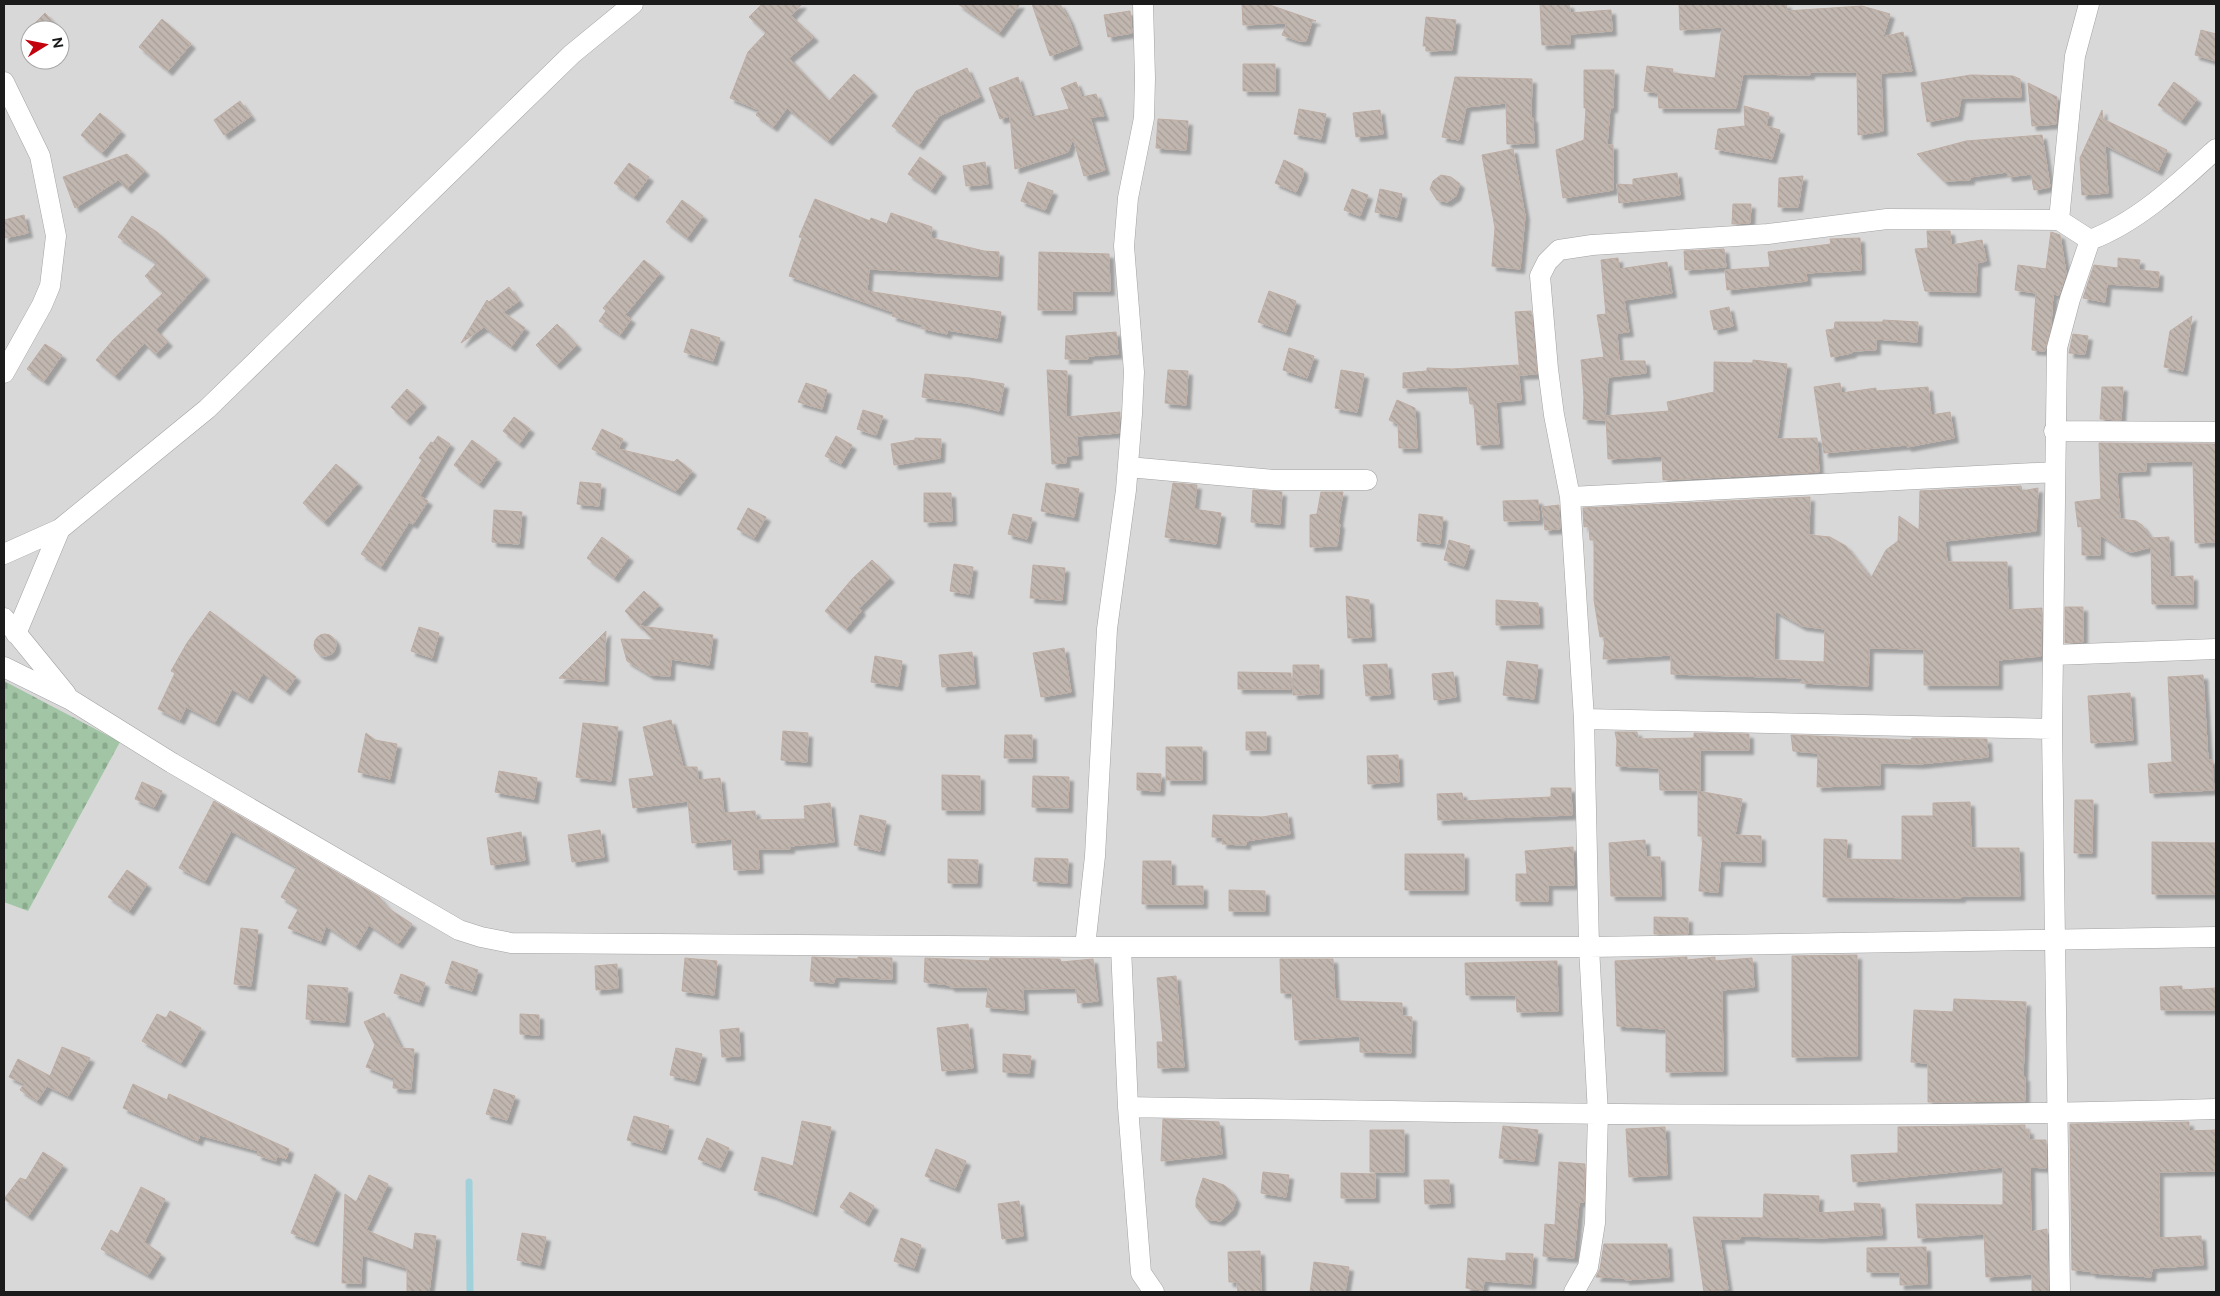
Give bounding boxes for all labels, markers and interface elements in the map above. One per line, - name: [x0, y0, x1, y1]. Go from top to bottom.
- north arrow: [20, 20, 70, 70]
- text: N: [48, 36, 67, 50]

